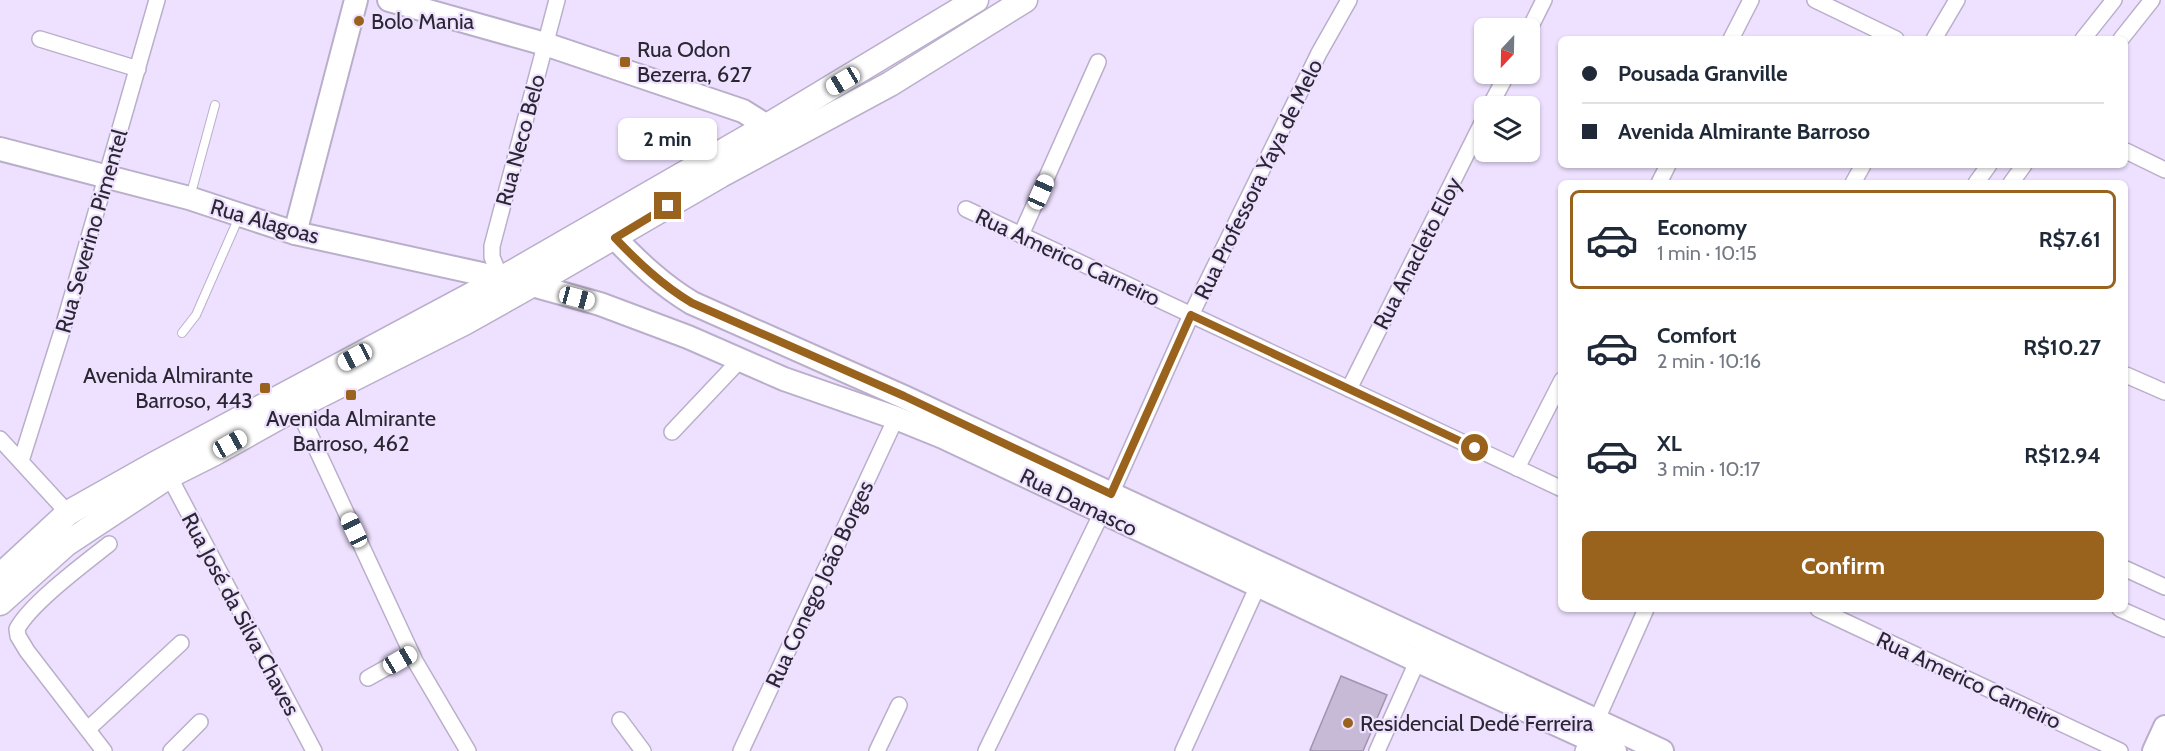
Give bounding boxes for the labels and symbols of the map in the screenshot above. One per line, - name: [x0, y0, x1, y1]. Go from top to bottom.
- place label: Bolo Mania: [371, 8, 475, 35]
- marker: Bolo Mania: [352, 14, 366, 28]
- north arrow: [1474, 18, 1540, 84]
- place label: Rua Odon Bezerra, 627: [637, 36, 752, 88]
- marker: Rua Odon Bezerra, 627: [618, 55, 632, 69]
- street label: Rua Professora Yaya de Melo: [1188, 55, 1328, 304]
- car: [823, 64, 863, 98]
- street label: Rua Neco Belo: [490, 71, 551, 209]
- callout: 2 min: [618, 119, 718, 161]
- street label: Rua Severino Pimentel: [49, 125, 134, 336]
- car: [1025, 172, 1057, 212]
- street label: Rua Anacleto Eloy: [1367, 173, 1467, 334]
- route end: [654, 192, 681, 219]
- street label: Rua Alagoas: [207, 193, 322, 250]
- street label: Rua Americo Carneiro: [971, 203, 1164, 312]
- car: [557, 285, 597, 311]
- car: [335, 341, 375, 373]
- place label: Avenida Almirante Barroso, 443: [83, 362, 253, 414]
- marker: Avenida Almirante Barroso, 443: [258, 381, 272, 395]
- marker: Avenida Almirante Barroso, 462: [344, 388, 358, 402]
- place label: Avenida Almirante Barroso, 462: [266, 405, 436, 457]
- car: [210, 427, 250, 461]
- route start: [1461, 434, 1488, 461]
- street label: Rua Damasco: [1016, 462, 1142, 542]
- street label: Rua Conego João Borges: [760, 476, 879, 692]
- street label: Rua José da Silva Chaves: [176, 508, 305, 720]
- car: [338, 510, 370, 550]
- street label: Rua Americo Carneiro: [1872, 626, 2065, 735]
- car: [380, 643, 420, 677]
- place label: Residencial Dedé Ferreira: [1360, 710, 1594, 737]
- marker: Residencial Dedé Ferreira: [1341, 716, 1355, 730]

